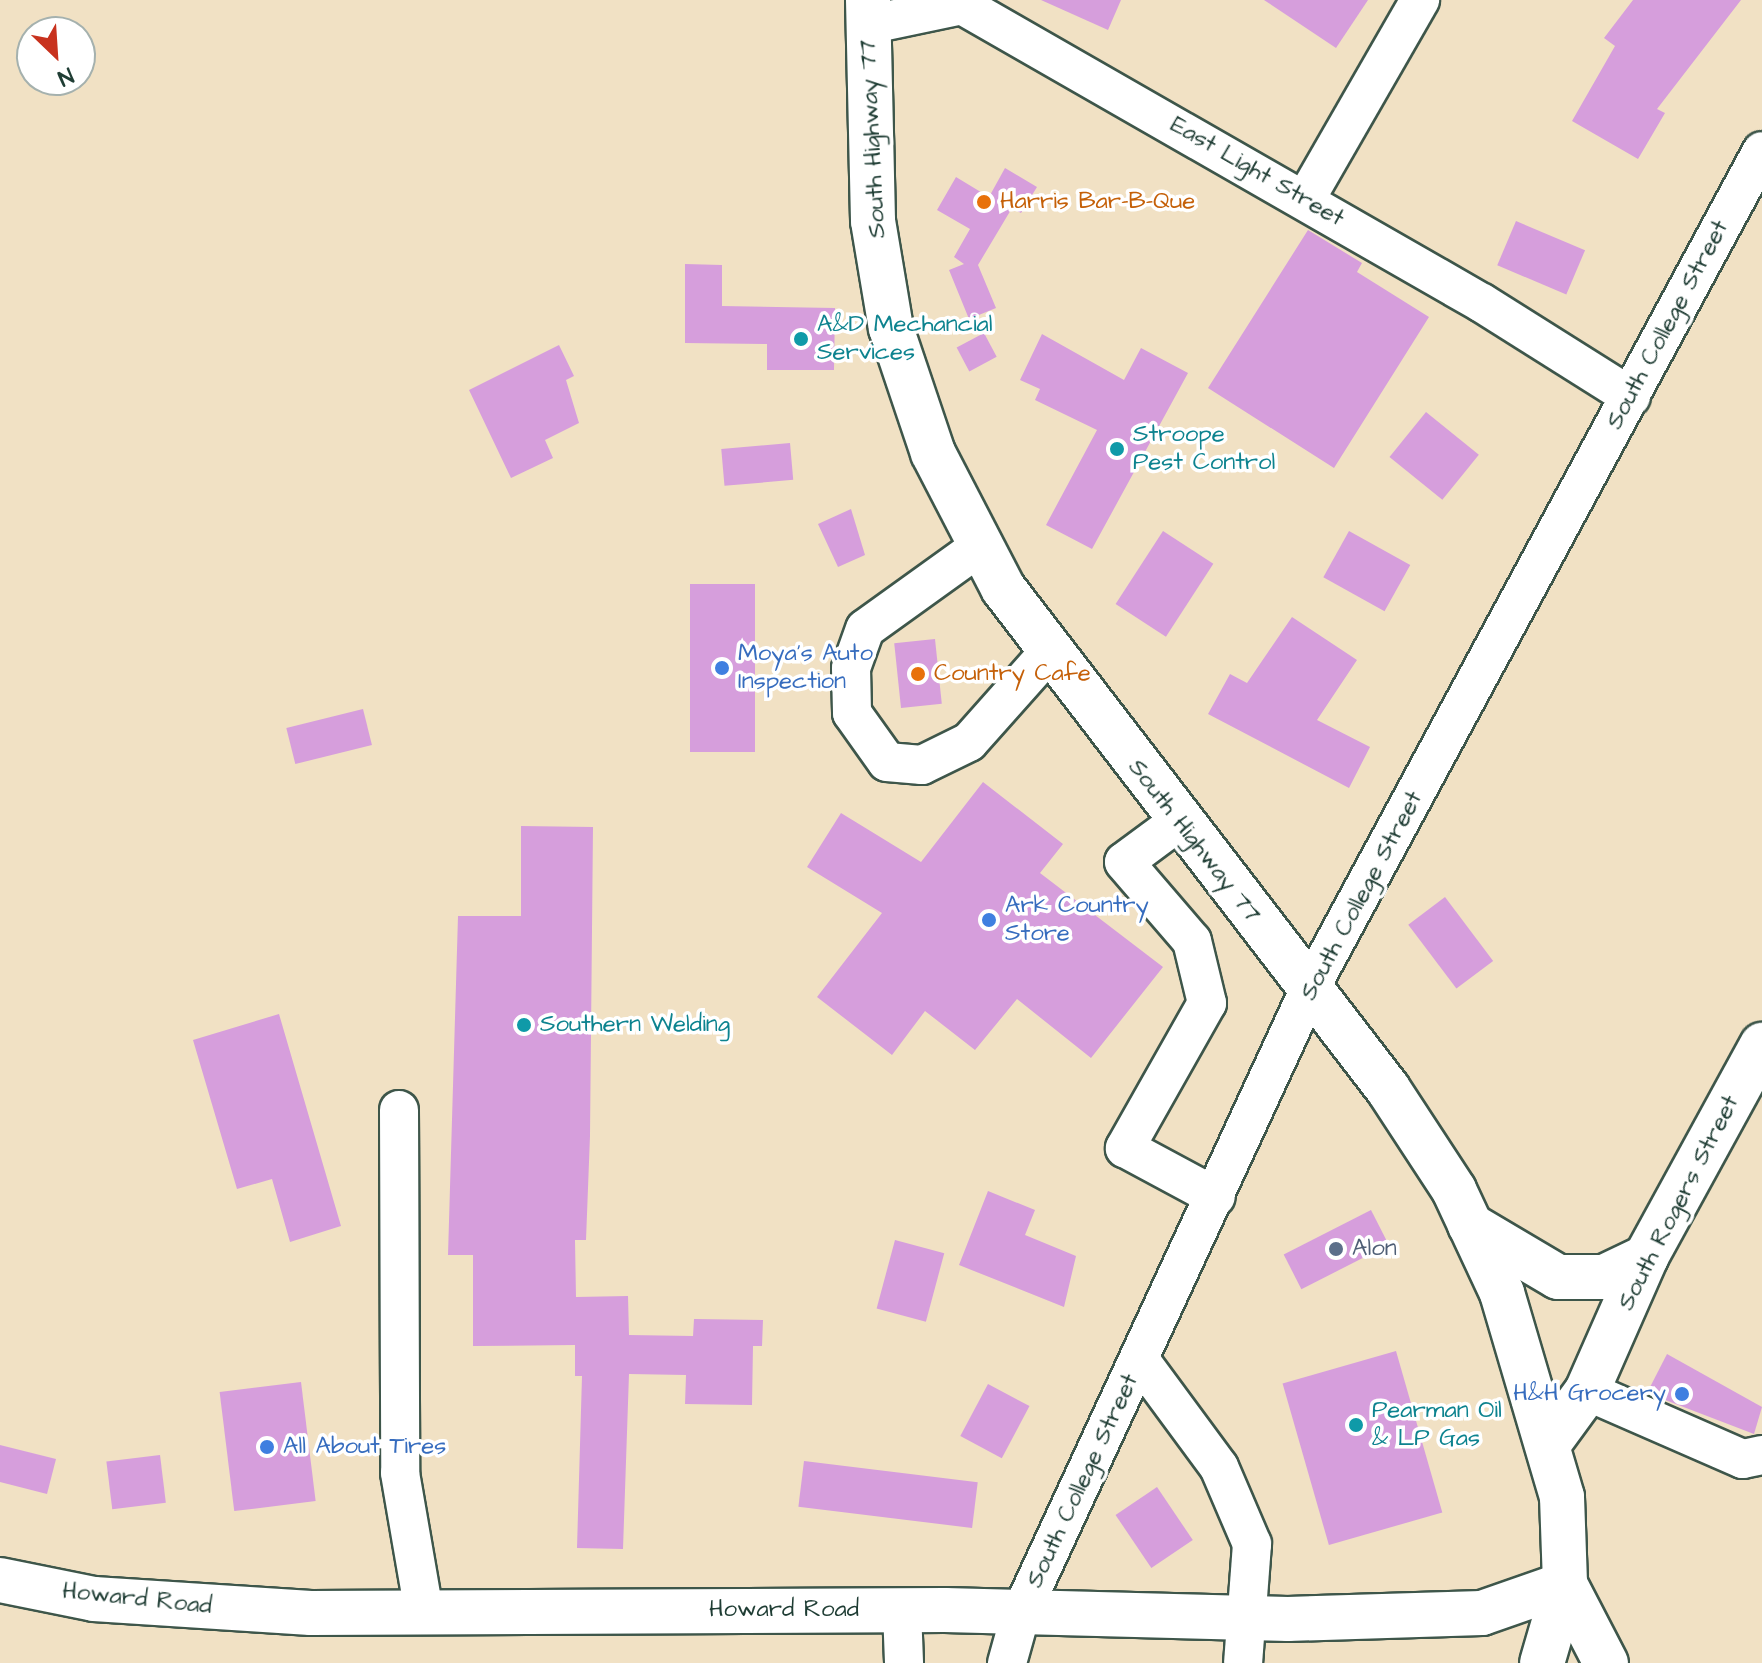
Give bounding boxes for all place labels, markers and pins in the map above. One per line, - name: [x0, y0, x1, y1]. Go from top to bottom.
- place label: Harris Bar-B-Que: [1000, 188, 1195, 216]
- marker: Harris Bar-B-Que: [975, 193, 993, 211]
- place label: A&D Mechancial Services: [817, 311, 993, 367]
- marker: A&D Mechancial Services: [792, 330, 810, 348]
- place label: Stroope Pest Control: [1133, 421, 1275, 477]
- marker: Stroope Pest Control: [1108, 440, 1126, 458]
- place label: Moya's Auto Inspection: [738, 640, 873, 696]
- marker: Moya's Auto Inspection: [713, 659, 731, 677]
- place label: Country Cafe: [934, 660, 1091, 688]
- marker: Country Cafe: [909, 665, 927, 683]
- place label: Ark Country Store: [1005, 892, 1149, 948]
- marker: Ark Country Store: [980, 911, 998, 929]
- place label: Southern Welding: [540, 1011, 730, 1039]
- marker: Southern Welding: [515, 1016, 533, 1034]
- place label: Alon: [1352, 1235, 1397, 1263]
- marker: Alon: [1327, 1240, 1345, 1258]
- place label: H&H Grocery: [1513, 1380, 1666, 1408]
- marker: H&H Grocery: [1673, 1385, 1691, 1403]
- place label: Pearman Oil & LP Gas: [1372, 1397, 1502, 1453]
- marker: Pearman Oil & LP Gas: [1347, 1416, 1365, 1434]
- place label: All About Tires: [283, 1433, 446, 1461]
- marker: All About Tires: [258, 1438, 276, 1456]

